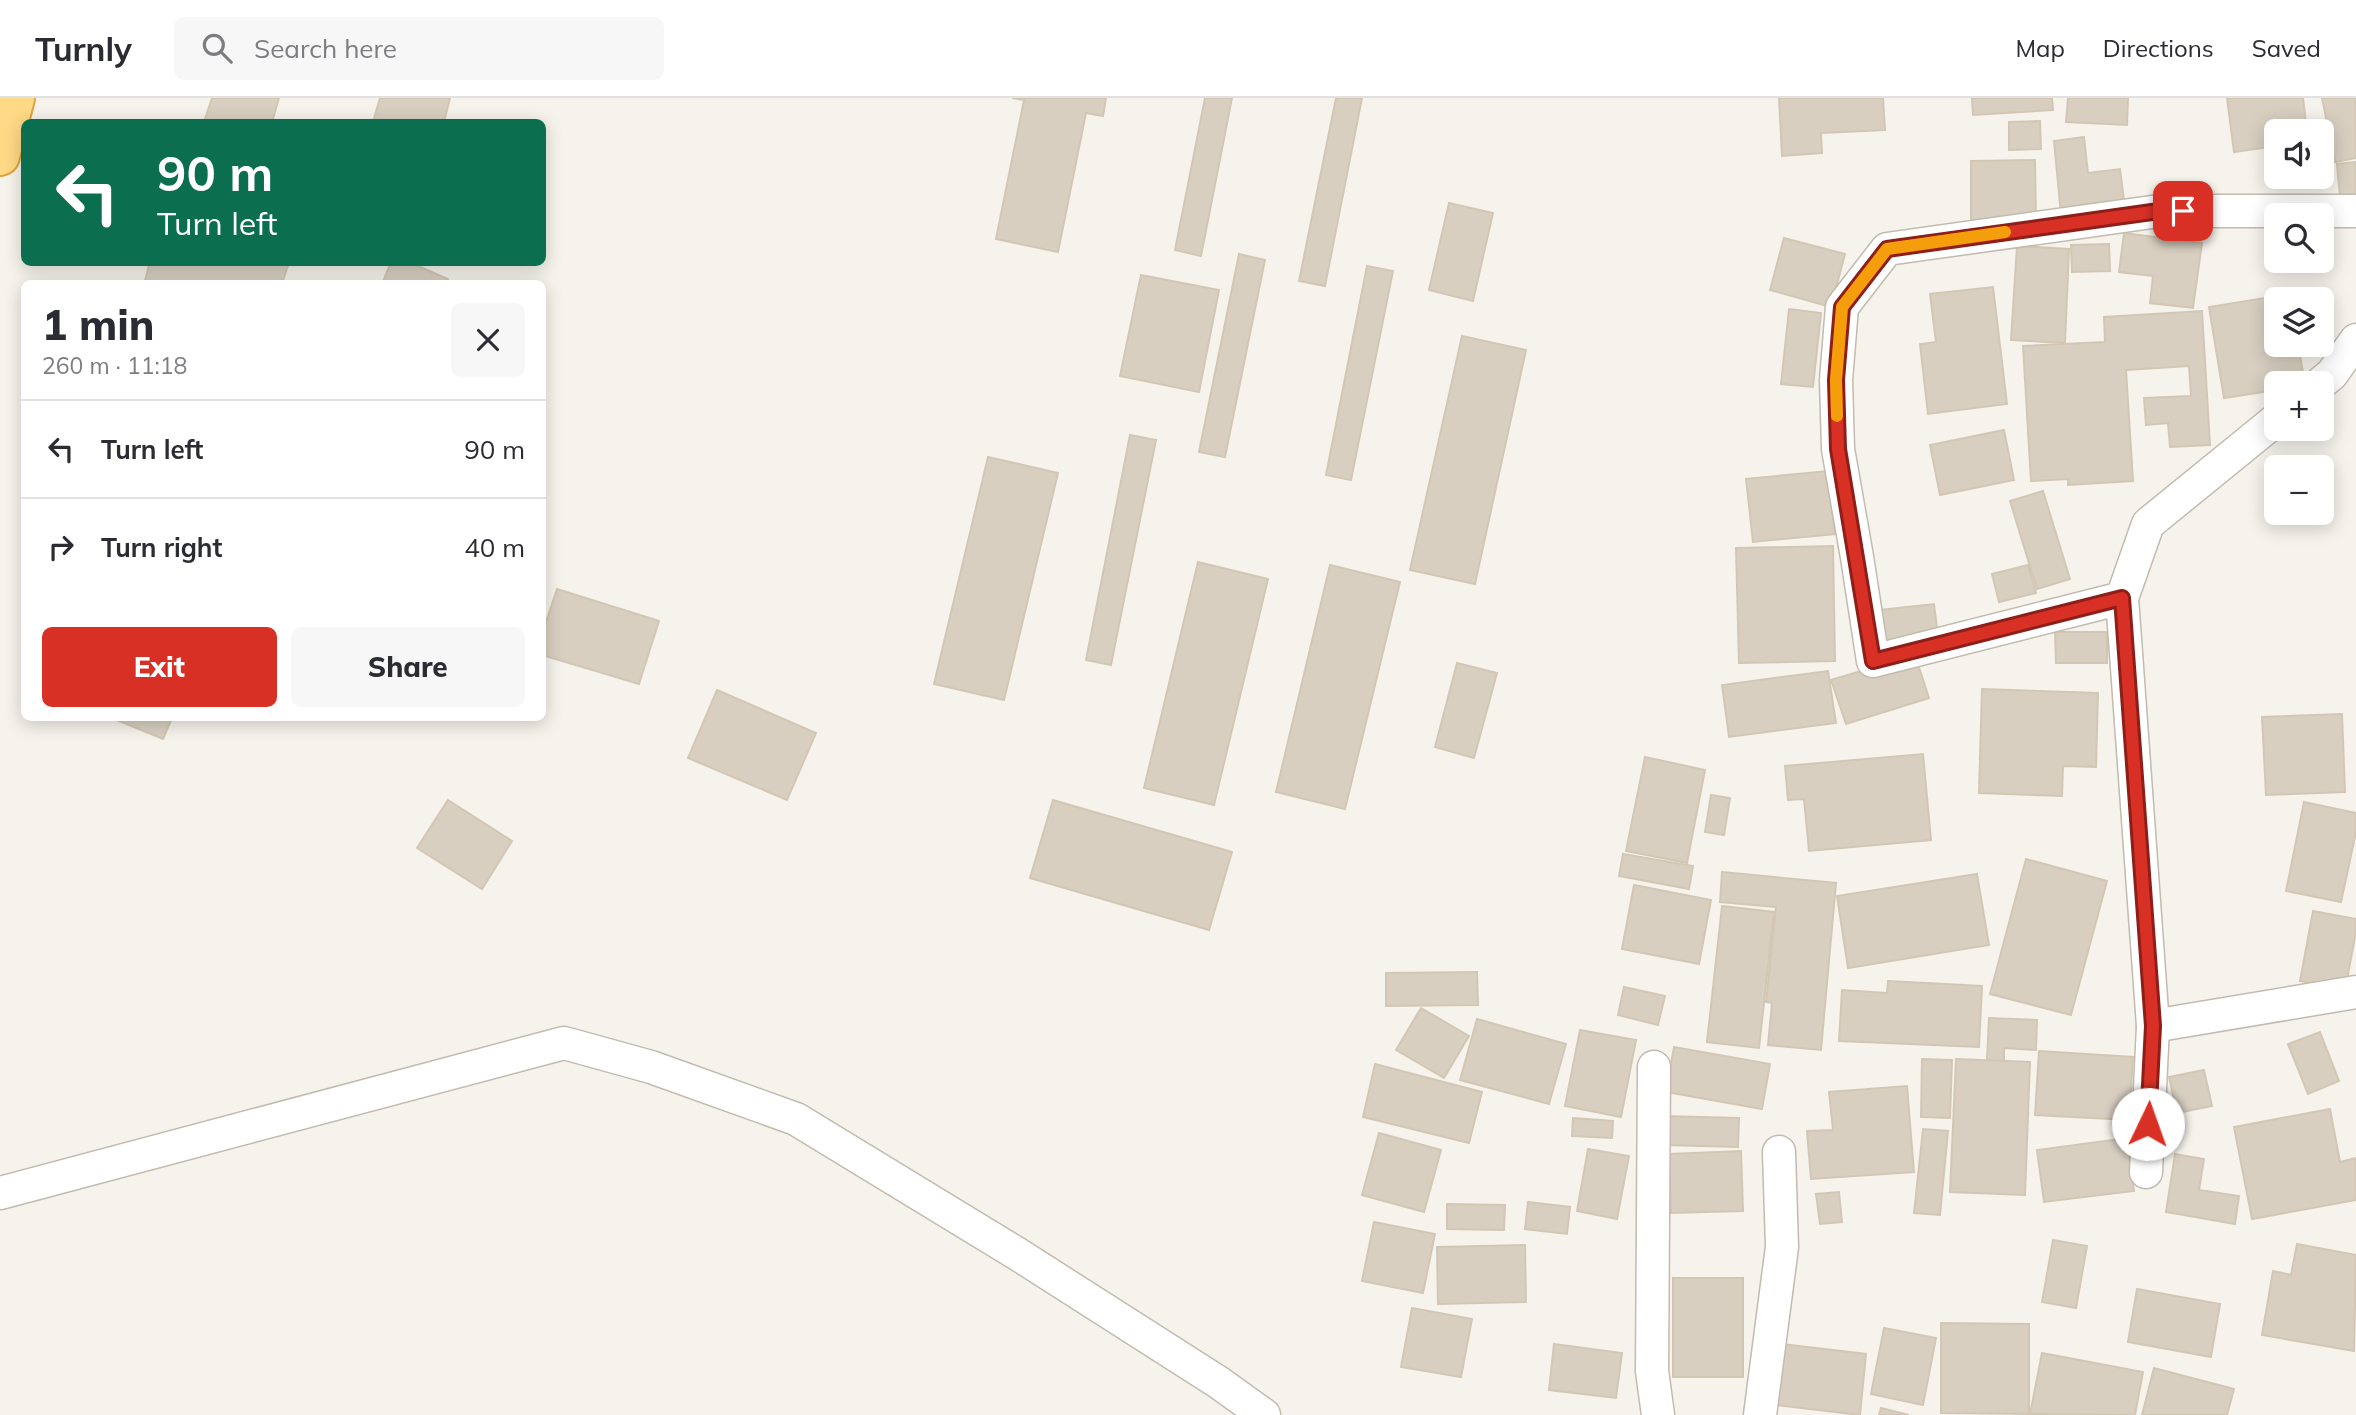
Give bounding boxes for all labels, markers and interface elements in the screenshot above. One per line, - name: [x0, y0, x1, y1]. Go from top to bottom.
- search box: [174, 17, 664, 80]
- text: Turnly: [35, 28, 132, 69]
- icon: search: [198, 29, 236, 67]
- text: Search here: [254, 32, 397, 65]
- text: Map: [2015, 33, 2065, 63]
- text: Directions: [2103, 33, 2214, 63]
- text: Saved: [2252, 33, 2321, 63]
- map controls: [2264, 119, 2334, 525]
- button: sound: [2264, 119, 2334, 189]
- text: 90 m: [157, 142, 273, 203]
- icon: left: [42, 147, 133, 238]
- pin: [2153, 181, 2213, 241]
- icon: arrive: [2164, 192, 2202, 230]
- text: Turn left: [157, 203, 277, 243]
- button: search: [2264, 203, 2334, 273]
- button: layers: [2264, 287, 2334, 357]
- text: 1 min: [42, 298, 155, 351]
- button: close: [451, 303, 525, 377]
- text: 260 m · 11:18: [42, 351, 187, 380]
- button: +: [2264, 371, 2334, 441]
- icon: left: [42, 430, 80, 468]
- text: Turn left: [101, 433, 203, 466]
- text: 90 m: [464, 433, 525, 466]
- button: −: [2264, 455, 2334, 525]
- icon: right: [42, 528, 80, 566]
- text: Turn right: [101, 531, 222, 564]
- text: 40 m: [464, 531, 525, 564]
- button: Exit: [42, 627, 277, 707]
- button: Share: [291, 627, 525, 707]
- position arrow: [2111, 1087, 2185, 1161]

